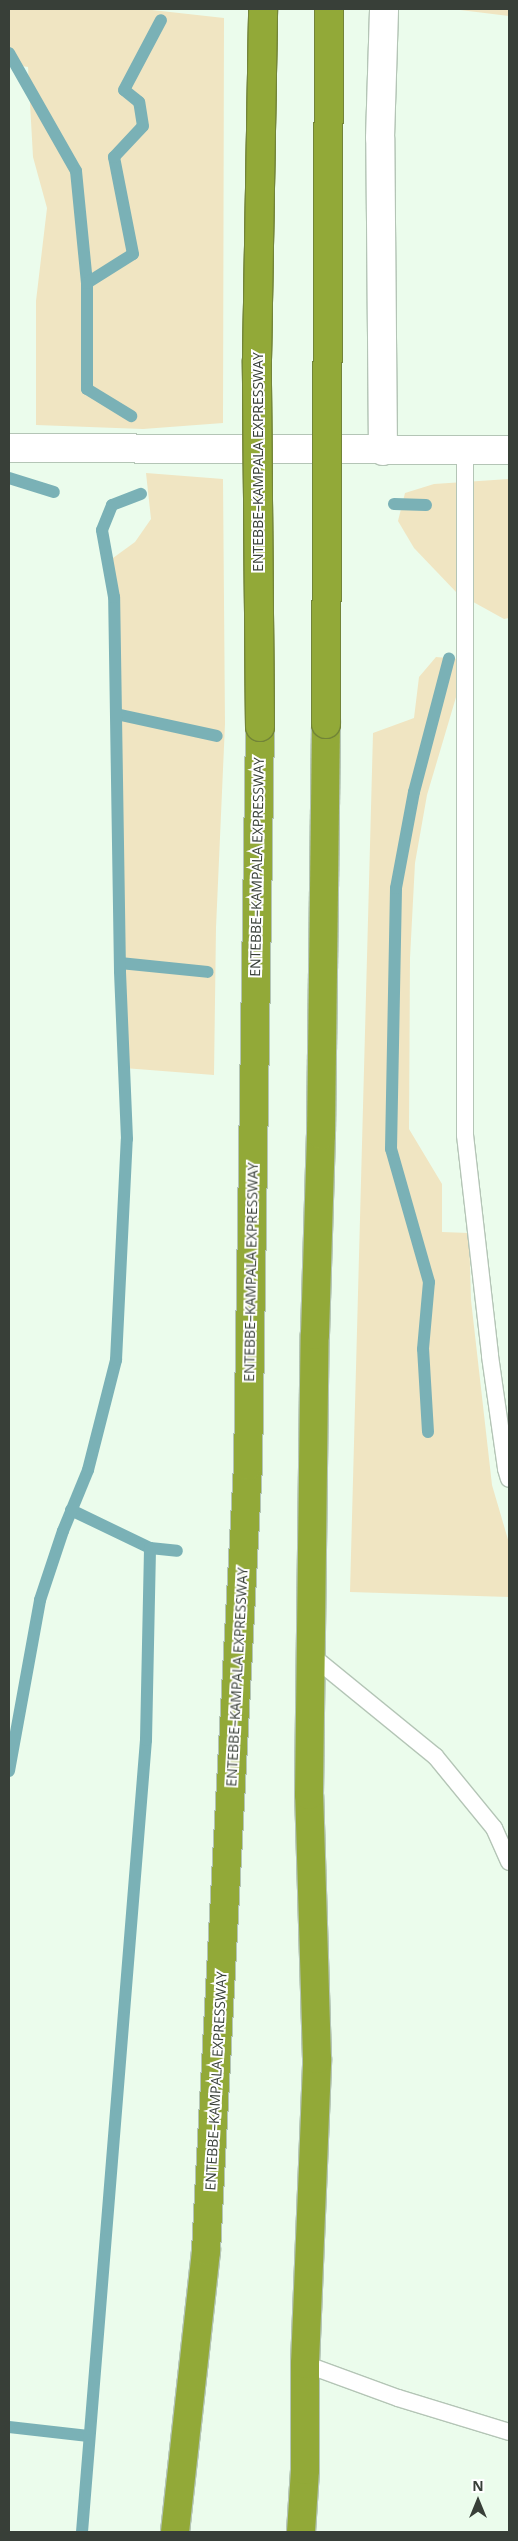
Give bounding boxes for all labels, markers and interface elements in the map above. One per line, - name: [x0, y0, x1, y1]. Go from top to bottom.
- street label: ENTEBBE–KAMPALA EXPRESSWAY: [250, 352, 266, 572]
- street label: ENTEBBE–KAMPALA EXPRESSWAY: [247, 757, 267, 977]
- street label: ENTEBBE–KAMPALA EXPRESSWAY: [241, 1162, 261, 1382]
- street label: ENTEBBE–KAMPALA EXPRESSWAY: [223, 1567, 251, 1787]
- street label: ENTEBBE–KAMPALA EXPRESSWAY: [202, 1971, 230, 2191]
- north arrow: [453, 2476, 503, 2526]
- text: N: [472, 2476, 484, 2495]

